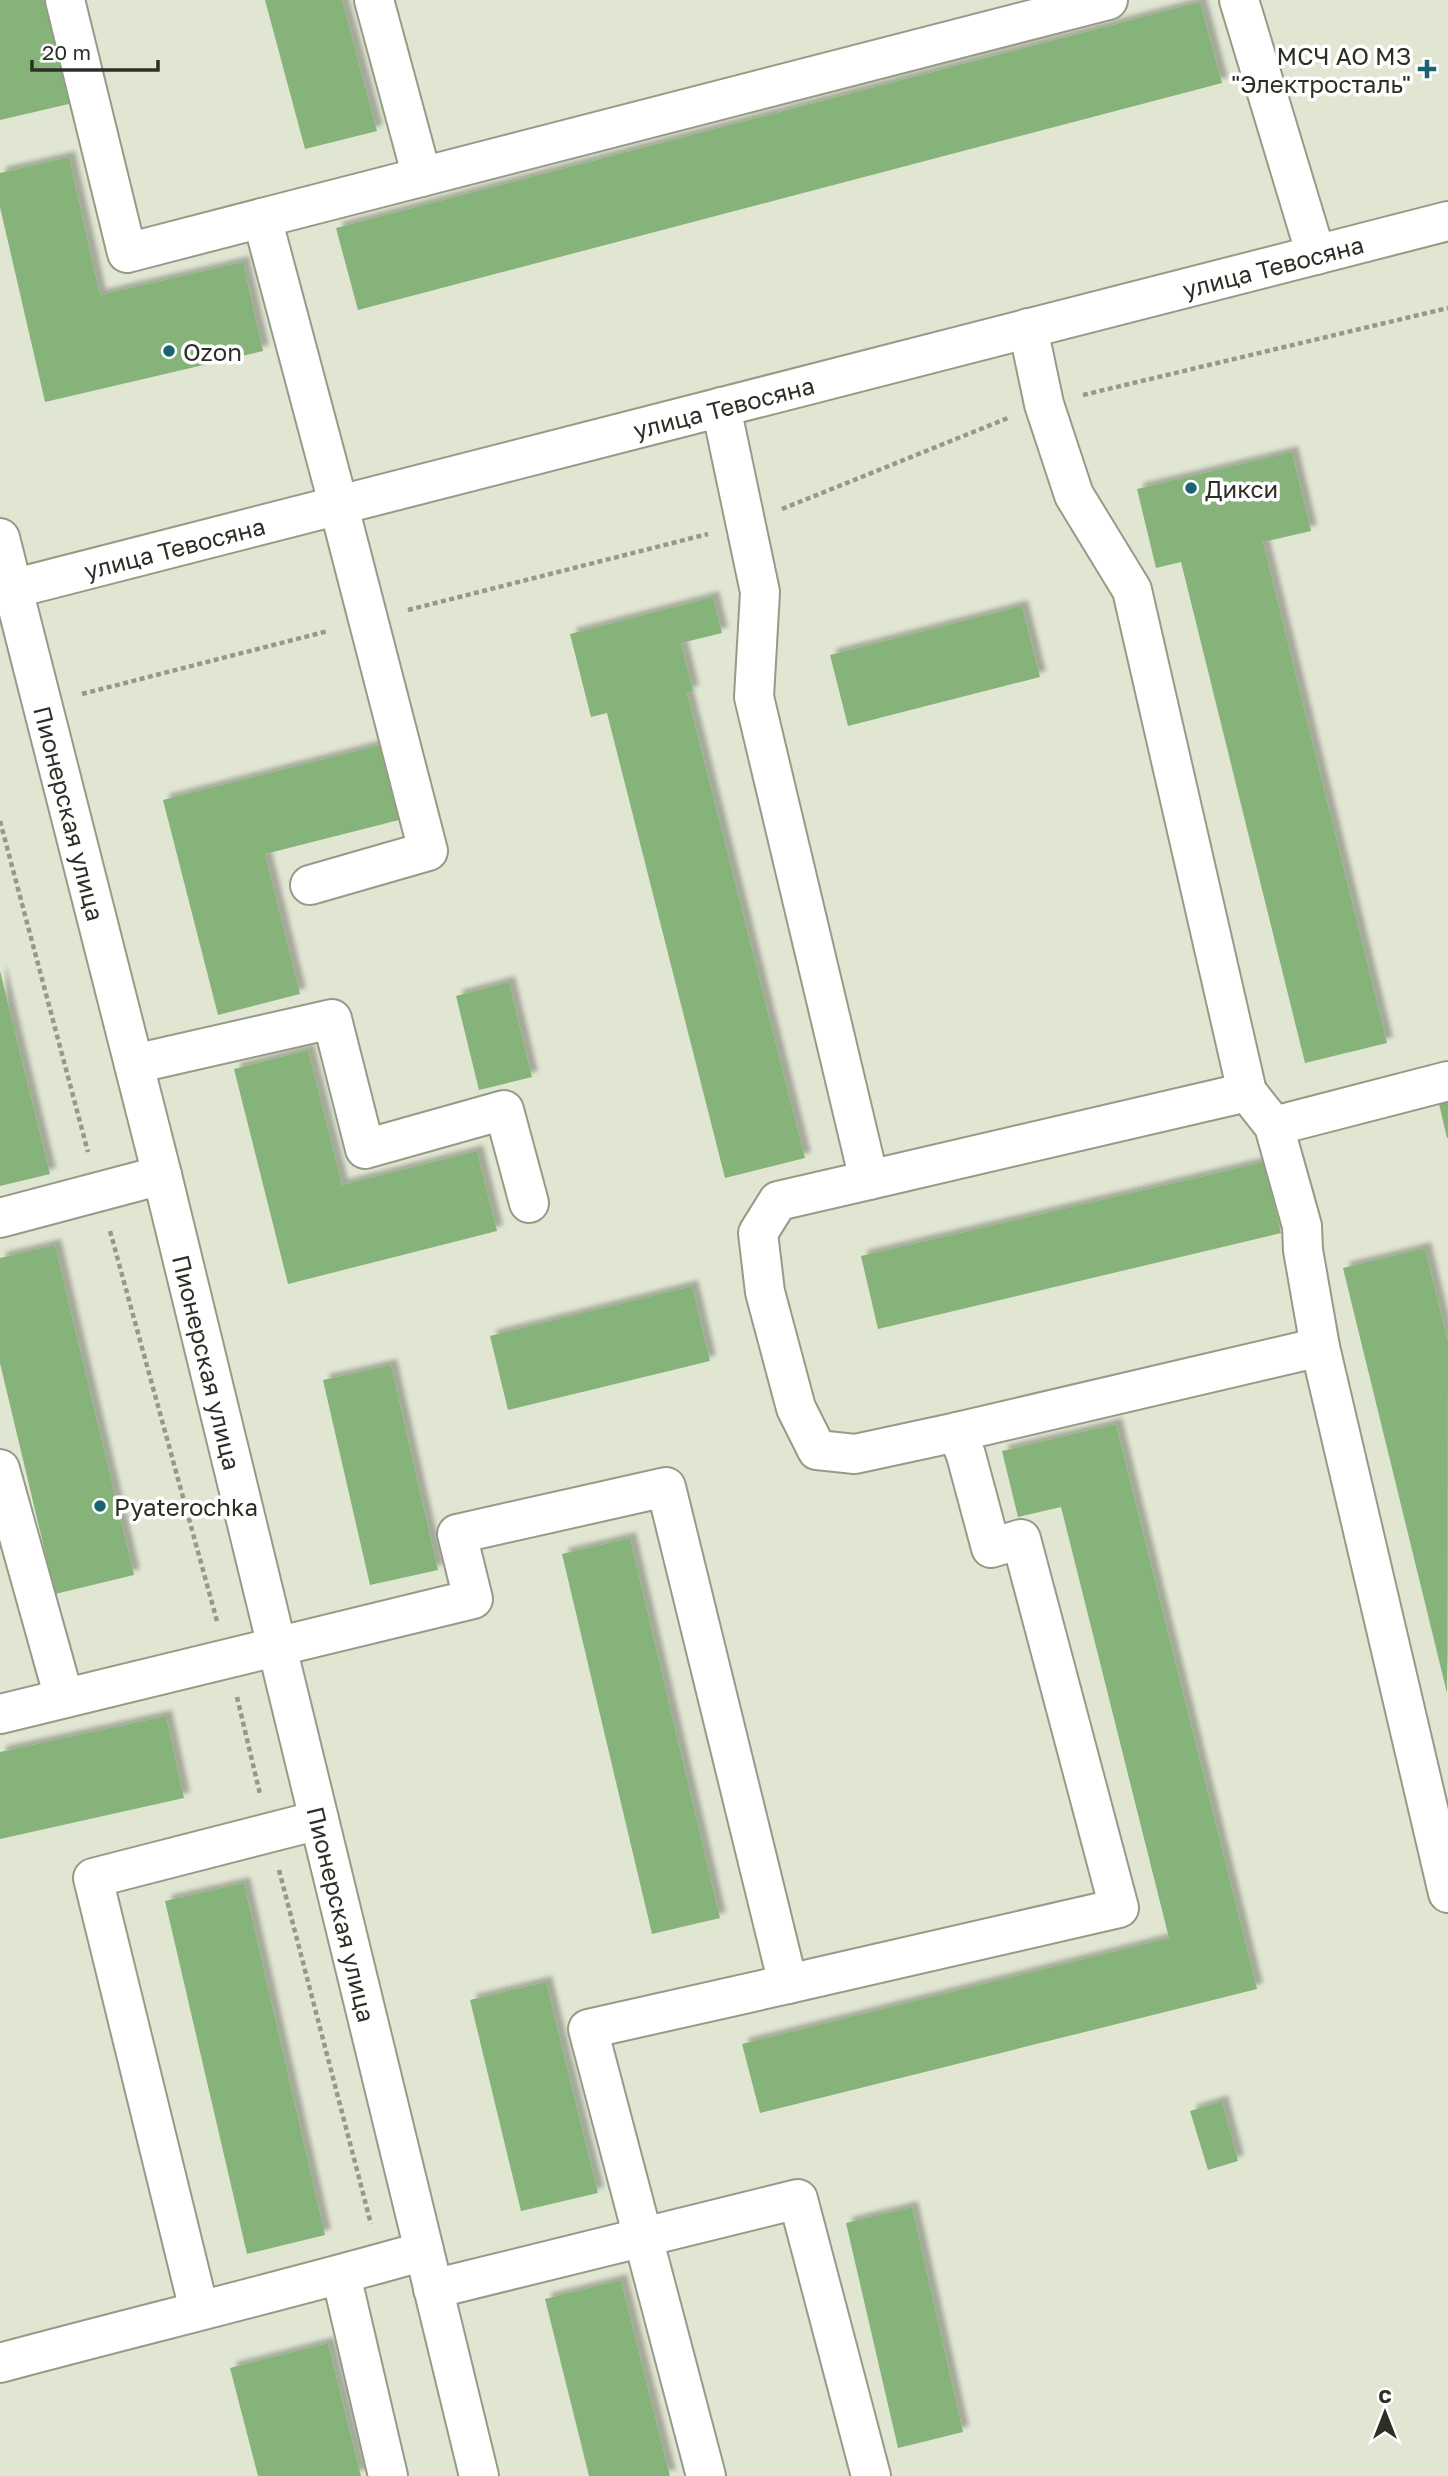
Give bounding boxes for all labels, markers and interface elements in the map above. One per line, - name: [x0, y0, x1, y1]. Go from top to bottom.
- scale bar: [32, 28, 158, 72]
- text: 20 m: [42, 39, 91, 65]
- place label: МСЧ АО МЗ "Электросталь": [1231, 41, 1411, 98]
- marker: МСЧ АО МЗ "Электросталь": [1417, 59, 1437, 79]
- street label: улица Тевосяна: [1179, 229, 1367, 303]
- place label: Ozon: [183, 337, 242, 366]
- marker: Ozon: [161, 343, 177, 359]
- street label: улица Тевосяна: [630, 369, 817, 444]
- place label: Дикси: [1205, 474, 1278, 503]
- marker: Дикси: [1183, 480, 1199, 496]
- street label: улица Тевосяна: [81, 510, 268, 584]
- street label: Пионерская улица: [29, 703, 111, 924]
- street label: Пионерская улица: [167, 1252, 248, 1473]
- place label: Pyaterochka: [114, 1492, 258, 1521]
- marker: Pyaterochka: [92, 1498, 108, 1514]
- street label: Пионерская улица: [302, 1803, 382, 2025]
- north arrow: [1350, 2378, 1420, 2448]
- text: С: [1378, 2384, 1392, 2407]

